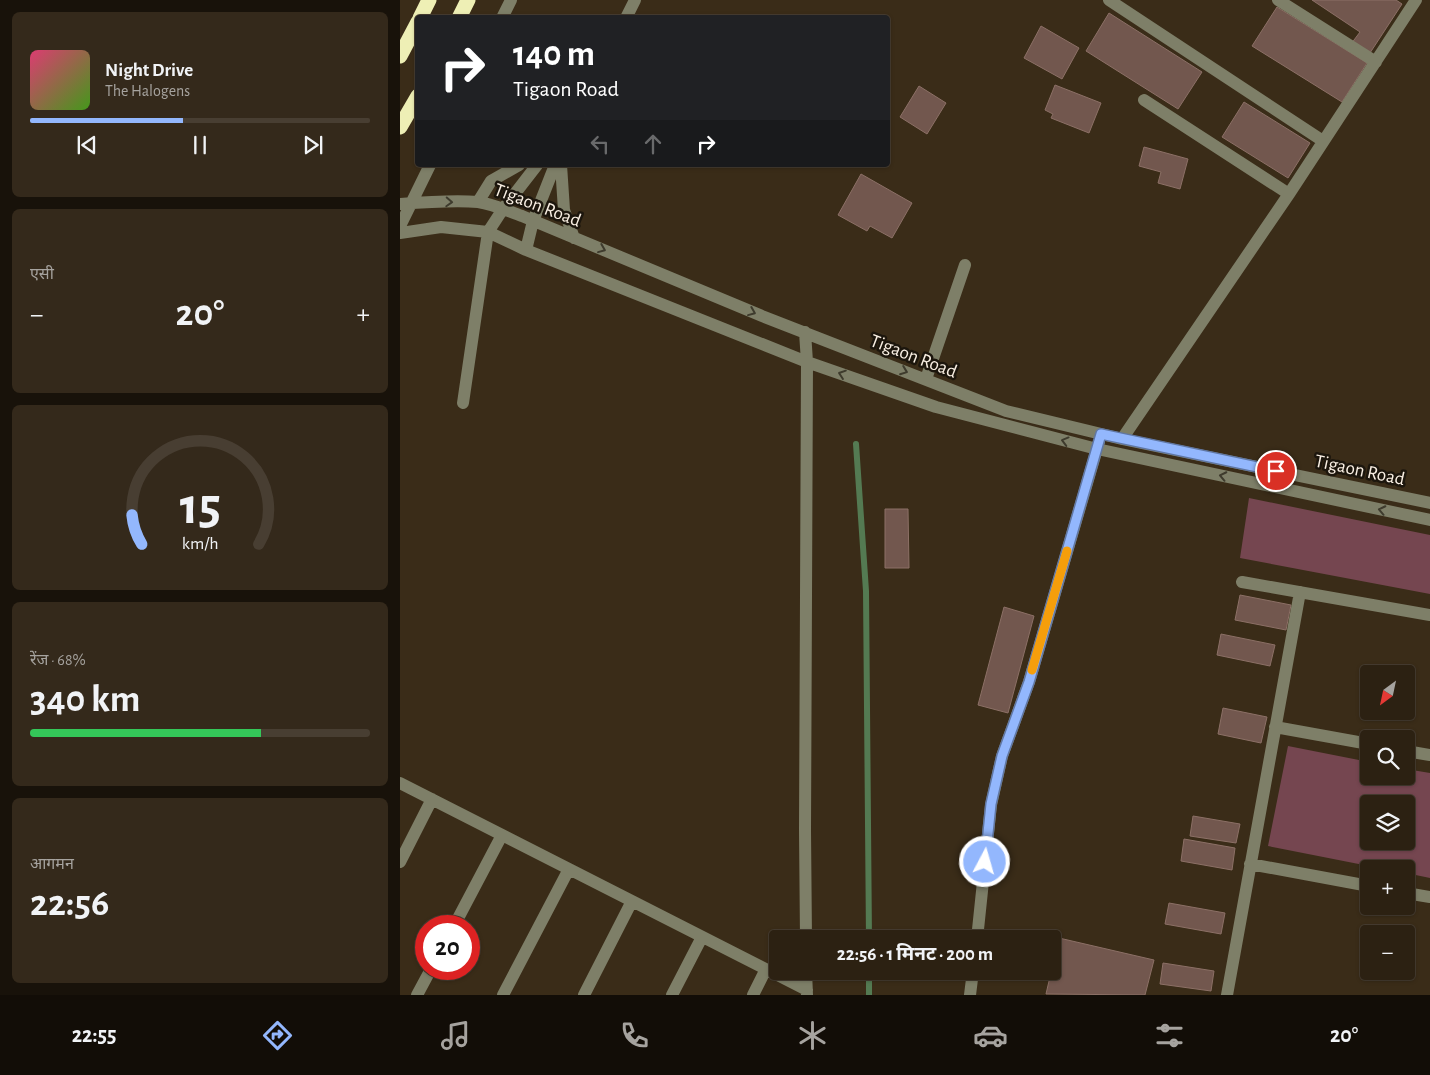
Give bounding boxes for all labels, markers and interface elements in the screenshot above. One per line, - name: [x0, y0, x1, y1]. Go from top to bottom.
- icon: right: [430, 35, 495, 100]
- text: 140 m: [513, 37, 595, 72]
- text: Night Drive: [105, 61, 193, 80]
- text: Tigaon Road: [513, 78, 619, 100]
- text: The Halogens: [105, 83, 190, 99]
- icon: left: [586, 130, 614, 158]
- icon: ahead: [639, 130, 667, 158]
- icon: right: [692, 130, 720, 158]
- icon: previous: [73, 131, 101, 159]
- icon: pause: [186, 131, 214, 159]
- icon: next: [299, 131, 327, 159]
- street label: Tigaon Road: [491, 180, 584, 231]
- one-way arrow: [445, 196, 453, 207]
- one-way arrow: [597, 243, 606, 254]
- text: एसी: [30, 266, 54, 282]
- text: 20°: [176, 295, 224, 333]
- text: −: [30, 301, 43, 329]
- text: +: [357, 301, 370, 329]
- one-way arrow: [747, 305, 756, 316]
- street label: Tigaon Road: [867, 331, 960, 382]
- one-way arrow: [899, 364, 908, 375]
- one-way arrow: [838, 370, 847, 380]
- one-way arrow: [1060, 436, 1069, 447]
- pin: [1255, 450, 1297, 492]
- street label: Tigaon Road: [1313, 452, 1407, 489]
- icon: arrive: [1262, 457, 1290, 485]
- one-way arrow: [1219, 471, 1228, 482]
- text: 15: [179, 481, 221, 533]
- one-way arrow: [1378, 505, 1387, 516]
- text: km/h: [182, 535, 218, 553]
- text: रेंज · 68%: [30, 652, 86, 668]
- north arrow: [1360, 665, 1415, 720]
- map controls: [1360, 665, 1415, 980]
- text: 340 km: [30, 681, 141, 719]
- button: search: [1360, 730, 1415, 785]
- button: layers: [1360, 795, 1415, 850]
- position arrow: [958, 835, 1010, 887]
- text: आगमन: [30, 856, 74, 872]
- button: +: [1360, 860, 1415, 915]
- text: 22:56: [30, 885, 109, 923]
- speed limit sign: 20: [415, 915, 480, 980]
- button: −: [1360, 925, 1415, 980]
- text: 22:56 · 1 मिनट · 200 m: [837, 945, 993, 964]
- icon: directions: [260, 1018, 295, 1053]
- icon: music: [438, 1018, 473, 1053]
- icon: phone: [617, 1018, 652, 1053]
- icon: climate: [795, 1018, 830, 1053]
- icon: car: [973, 1018, 1008, 1053]
- icon: filters: [1152, 1018, 1187, 1053]
- text: 22:55: [72, 1024, 116, 1046]
- text: 20°: [1330, 1024, 1358, 1046]

